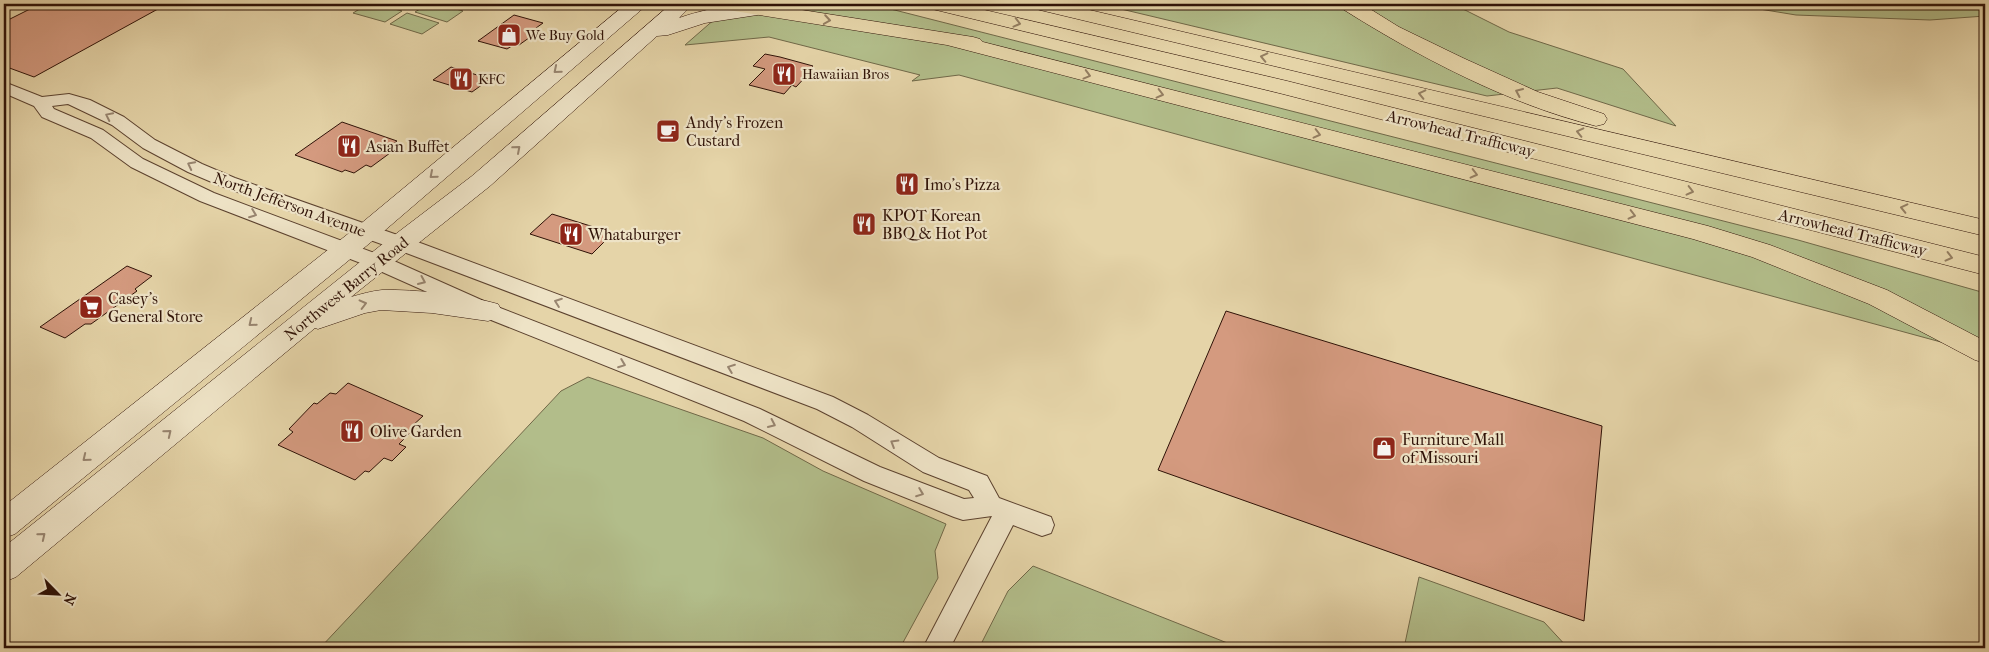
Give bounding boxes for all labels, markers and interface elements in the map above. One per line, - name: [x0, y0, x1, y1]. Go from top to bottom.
- one-way arrow: [823, 15, 832, 25]
- one-way arrow: [1012, 17, 1021, 28]
- shop icon: We Buy Gold: [496, 22, 522, 48]
- place label: We Buy Gold: [525, 27, 605, 44]
- one-way arrow: [1259, 52, 1268, 63]
- restaurant icon: Hawaiian Bros: [771, 61, 797, 87]
- one-way arrow: [553, 65, 562, 74]
- restaurant icon: KFC: [448, 66, 474, 92]
- place label: Hawaiian Bros: [802, 66, 889, 83]
- one-way arrow: [1083, 69, 1092, 80]
- place label: KFC: [478, 71, 505, 88]
- one-way arrow: [1155, 88, 1164, 99]
- one-way arrow: [1515, 88, 1524, 99]
- one-way arrow: [1417, 89, 1426, 100]
- street label: Arrowhead Trafficway: [1384, 106, 1537, 161]
- one-way arrow: [105, 112, 114, 122]
- place label: Andy's Frozen Custard: [685, 113, 784, 150]
- cafe icon: Andy's Frozen Custard: [655, 118, 681, 144]
- one-way arrow: [1576, 127, 1585, 138]
- one-way arrow: [1312, 128, 1321, 139]
- restaurant icon: Asian Buffet: [336, 133, 362, 159]
- place label: Asian Buffet: [365, 137, 450, 156]
- one-way arrow: [512, 146, 521, 155]
- one-way arrow: [187, 162, 196, 172]
- street label: North Jefferson Avenue: [211, 168, 369, 241]
- one-way arrow: [1470, 169, 1478, 179]
- one-way arrow: [430, 170, 439, 178]
- restaurant icon: Imo's Pizza: [894, 171, 920, 197]
- place label: Imo's Pizza: [924, 175, 1001, 194]
- one-way arrow: [1686, 185, 1695, 196]
- one-way arrow: [1899, 203, 1908, 214]
- street label: Arrowhead Trafficway: [1776, 205, 1929, 260]
- place label: KPOT Korean BBQ & Hot Pot: [882, 206, 988, 243]
- one-way arrow: [248, 207, 257, 218]
- one-way arrow: [1627, 209, 1635, 219]
- restaurant icon: KPOT Korean BBQ & Hot Pot: [851, 211, 877, 237]
- restaurant icon: Whataburger: [558, 221, 584, 247]
- place label: Whataburger: [587, 225, 681, 244]
- street label: Northwest Barry Road: [280, 232, 413, 344]
- one-way arrow: [1945, 251, 1954, 262]
- one-way arrow: [417, 275, 426, 286]
- place label: Casey's General Store: [108, 289, 203, 326]
- supermarket icon: Casey's General Store: [78, 294, 104, 320]
- one-way arrow: [554, 298, 563, 308]
- one-way arrow: [358, 299, 367, 310]
- one-way arrow: [249, 318, 258, 327]
- one-way arrow: [617, 358, 625, 368]
- one-way arrow: [727, 363, 736, 374]
- restaurant icon: Olive Garden: [339, 418, 365, 444]
- one-way arrow: [767, 418, 776, 429]
- place label: Olive Garden: [370, 422, 463, 441]
- place label: Furniture Mall of Missouri: [1402, 430, 1505, 467]
- one-way arrow: [162, 431, 171, 439]
- shop icon: Furniture Mall of Missouri: [1371, 435, 1397, 461]
- one-way arrow: [891, 439, 900, 449]
- one-way arrow: [82, 453, 91, 462]
- one-way arrow: [915, 487, 923, 497]
- one-way arrow: [36, 532, 45, 541]
- north arrow: [32, 570, 82, 620]
- text: N: [59, 591, 79, 608]

